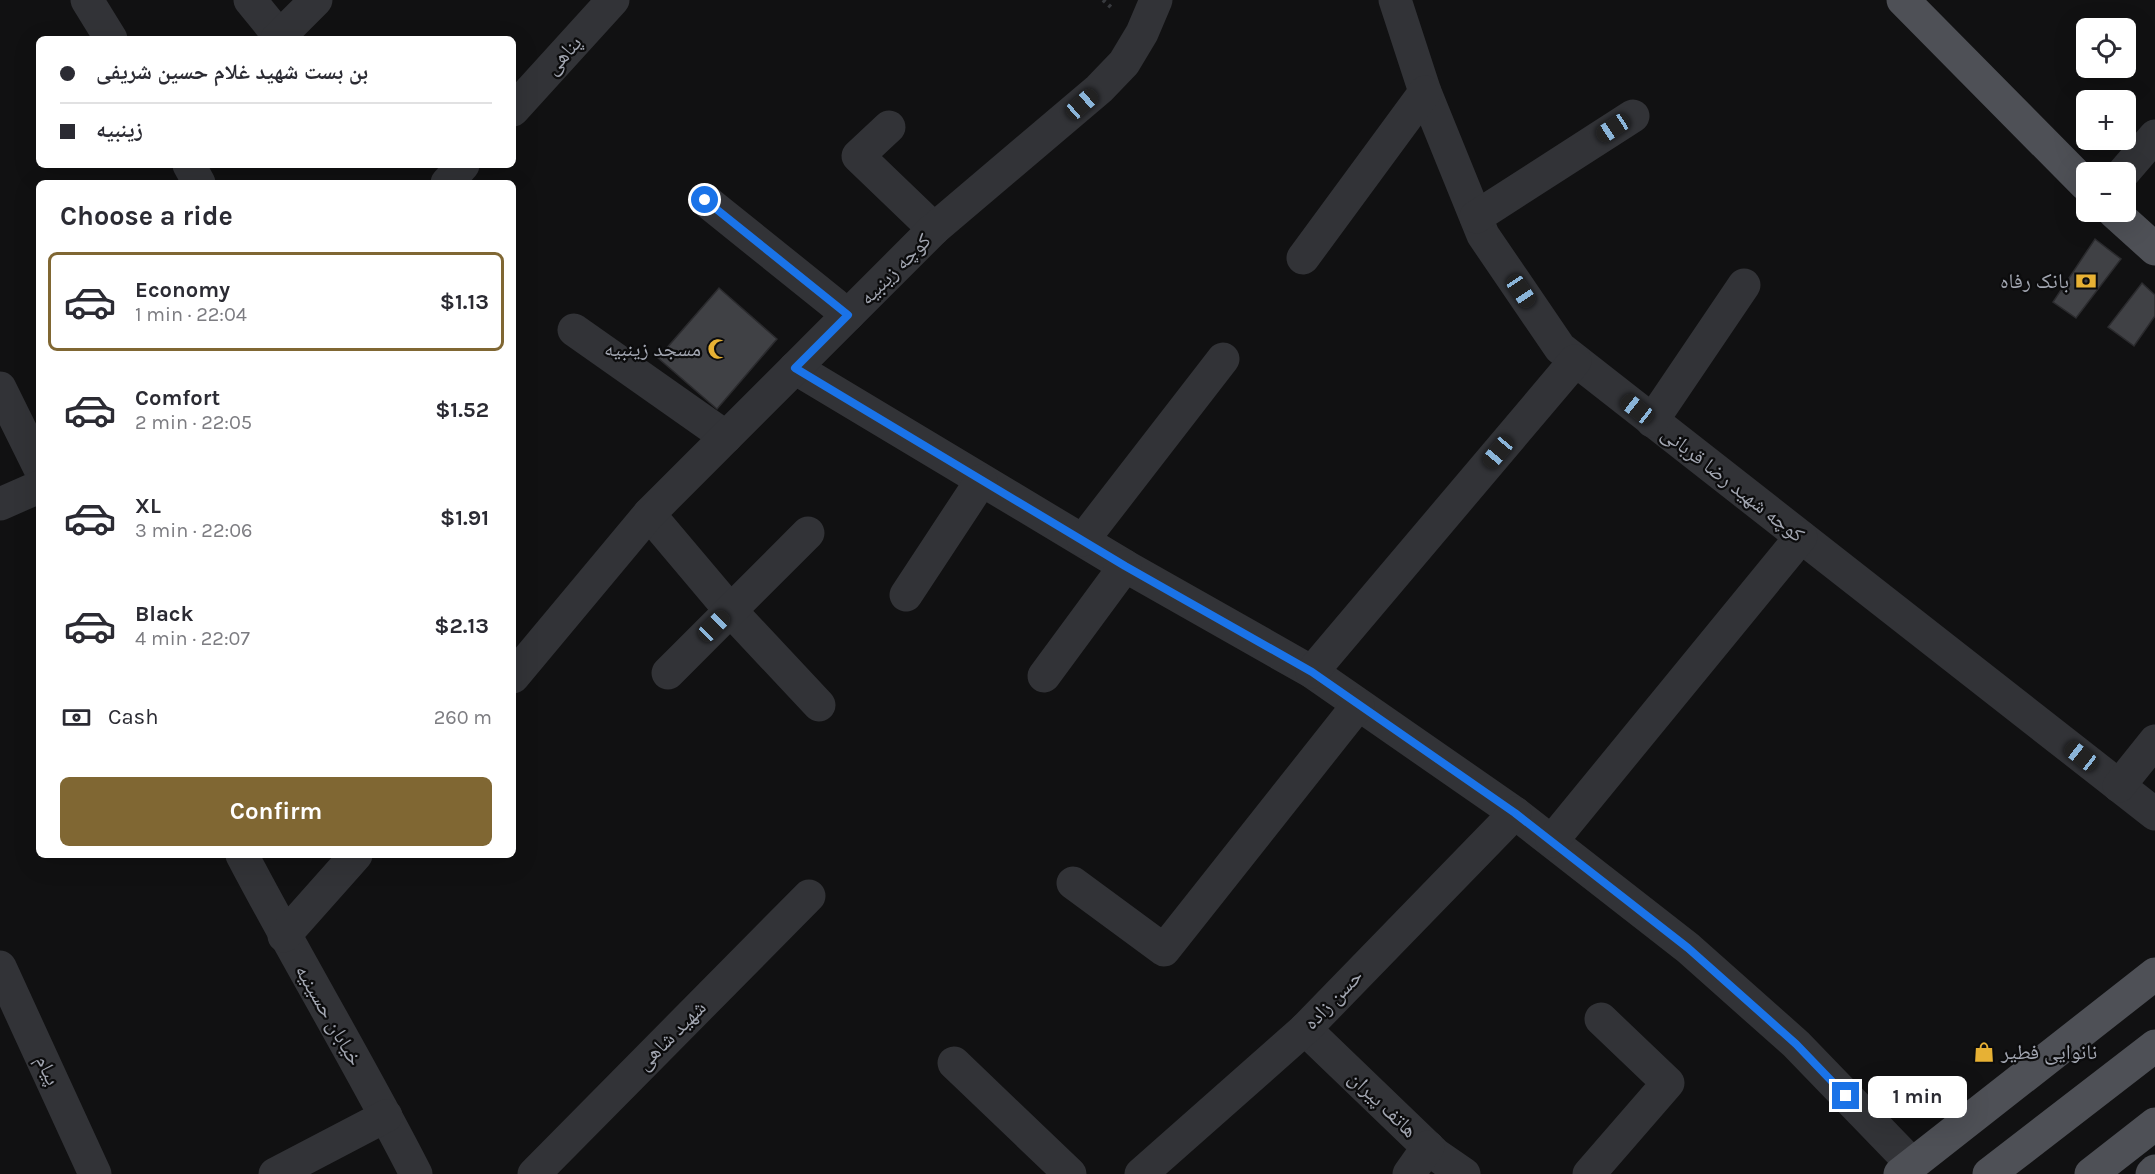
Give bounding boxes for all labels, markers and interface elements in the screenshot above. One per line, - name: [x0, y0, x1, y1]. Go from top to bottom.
- map controls: [2076, 18, 2136, 222]
- button: locate: [2076, 18, 2136, 78]
- street label: پناهی: [539, 31, 587, 80]
- text: بن بست شهید غلام حسین شریفی: [96, 59, 368, 85]
- car: [1063, 85, 1101, 123]
- button: +: [2076, 90, 2136, 150]
- car: [1593, 111, 1633, 145]
- text: زینبیه: [96, 117, 143, 143]
- button: −: [2076, 162, 2136, 222]
- route start: [691, 186, 718, 213]
- text: Choose a ride: [60, 200, 233, 232]
- street label: کوچه زینبیه: [854, 228, 936, 310]
- place label: بانک رفاه: [2000, 269, 2069, 293]
- bank icon: بانک رفاه: [2074, 269, 2098, 293]
- car: [1503, 271, 1539, 311]
- icon: car: [63, 275, 117, 329]
- text: Economy: [135, 277, 230, 303]
- text: $1.13: [440, 289, 489, 315]
- text: 1 min · 22:04: [135, 303, 247, 326]
- place label: مسجد زینبیه: [604, 337, 701, 361]
- mosque icon: مسجد زینبیه: [706, 337, 730, 361]
- icon: car: [63, 383, 117, 437]
- text: Comfort: [135, 385, 220, 411]
- car: [1617, 391, 1657, 427]
- text: $1.52: [435, 397, 489, 423]
- text: 2 min · 22:05: [135, 411, 252, 434]
- street label: کوچه شهید رضا قربانی: [1656, 421, 1809, 548]
- car: [1480, 432, 1516, 472]
- icon: car: [63, 491, 117, 545]
- text: XL: [135, 493, 161, 519]
- text: $1.91: [440, 505, 489, 531]
- text: 3 min · 22:06: [135, 519, 252, 542]
- icon: car: [63, 599, 117, 653]
- text: Black: [135, 601, 194, 627]
- car: [695, 607, 733, 645]
- text: $2.13: [434, 613, 489, 639]
- text: 4 min · 22:07: [135, 627, 250, 650]
- icon: cash: [60, 701, 93, 734]
- text: Cash: [108, 704, 158, 730]
- text: 260 m: [434, 706, 492, 729]
- car: [2061, 738, 2101, 774]
- button: Confirm: [60, 777, 492, 846]
- street label: خیابان حسینیه: [290, 960, 368, 1070]
- street label: حسن زاده: [1298, 964, 1368, 1035]
- street label: شهید شاهی: [631, 995, 711, 1075]
- shop icon: نانوایی فطیر: [1972, 1040, 1996, 1064]
- place label: نانوایی فطیر: [2000, 1040, 2097, 1065]
- street label: پیام: [29, 1051, 65, 1090]
- street label: هاتف پیران: [1344, 1066, 1422, 1143]
- callout: 1 min: [1867, 1075, 1966, 1117]
- route end: [1832, 1082, 1859, 1109]
- text: 1 min: [1892, 1085, 1943, 1108]

